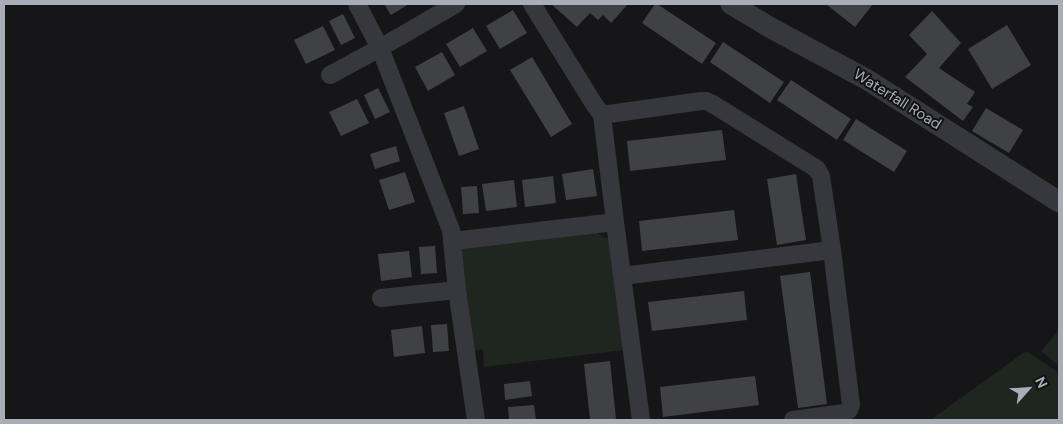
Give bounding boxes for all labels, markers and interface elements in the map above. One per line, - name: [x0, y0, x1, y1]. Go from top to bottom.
- street label: Waterfall Road: [850, 66, 944, 134]
- north arrow: [1003, 364, 1053, 414]
- text: N: [1031, 374, 1052, 391]

